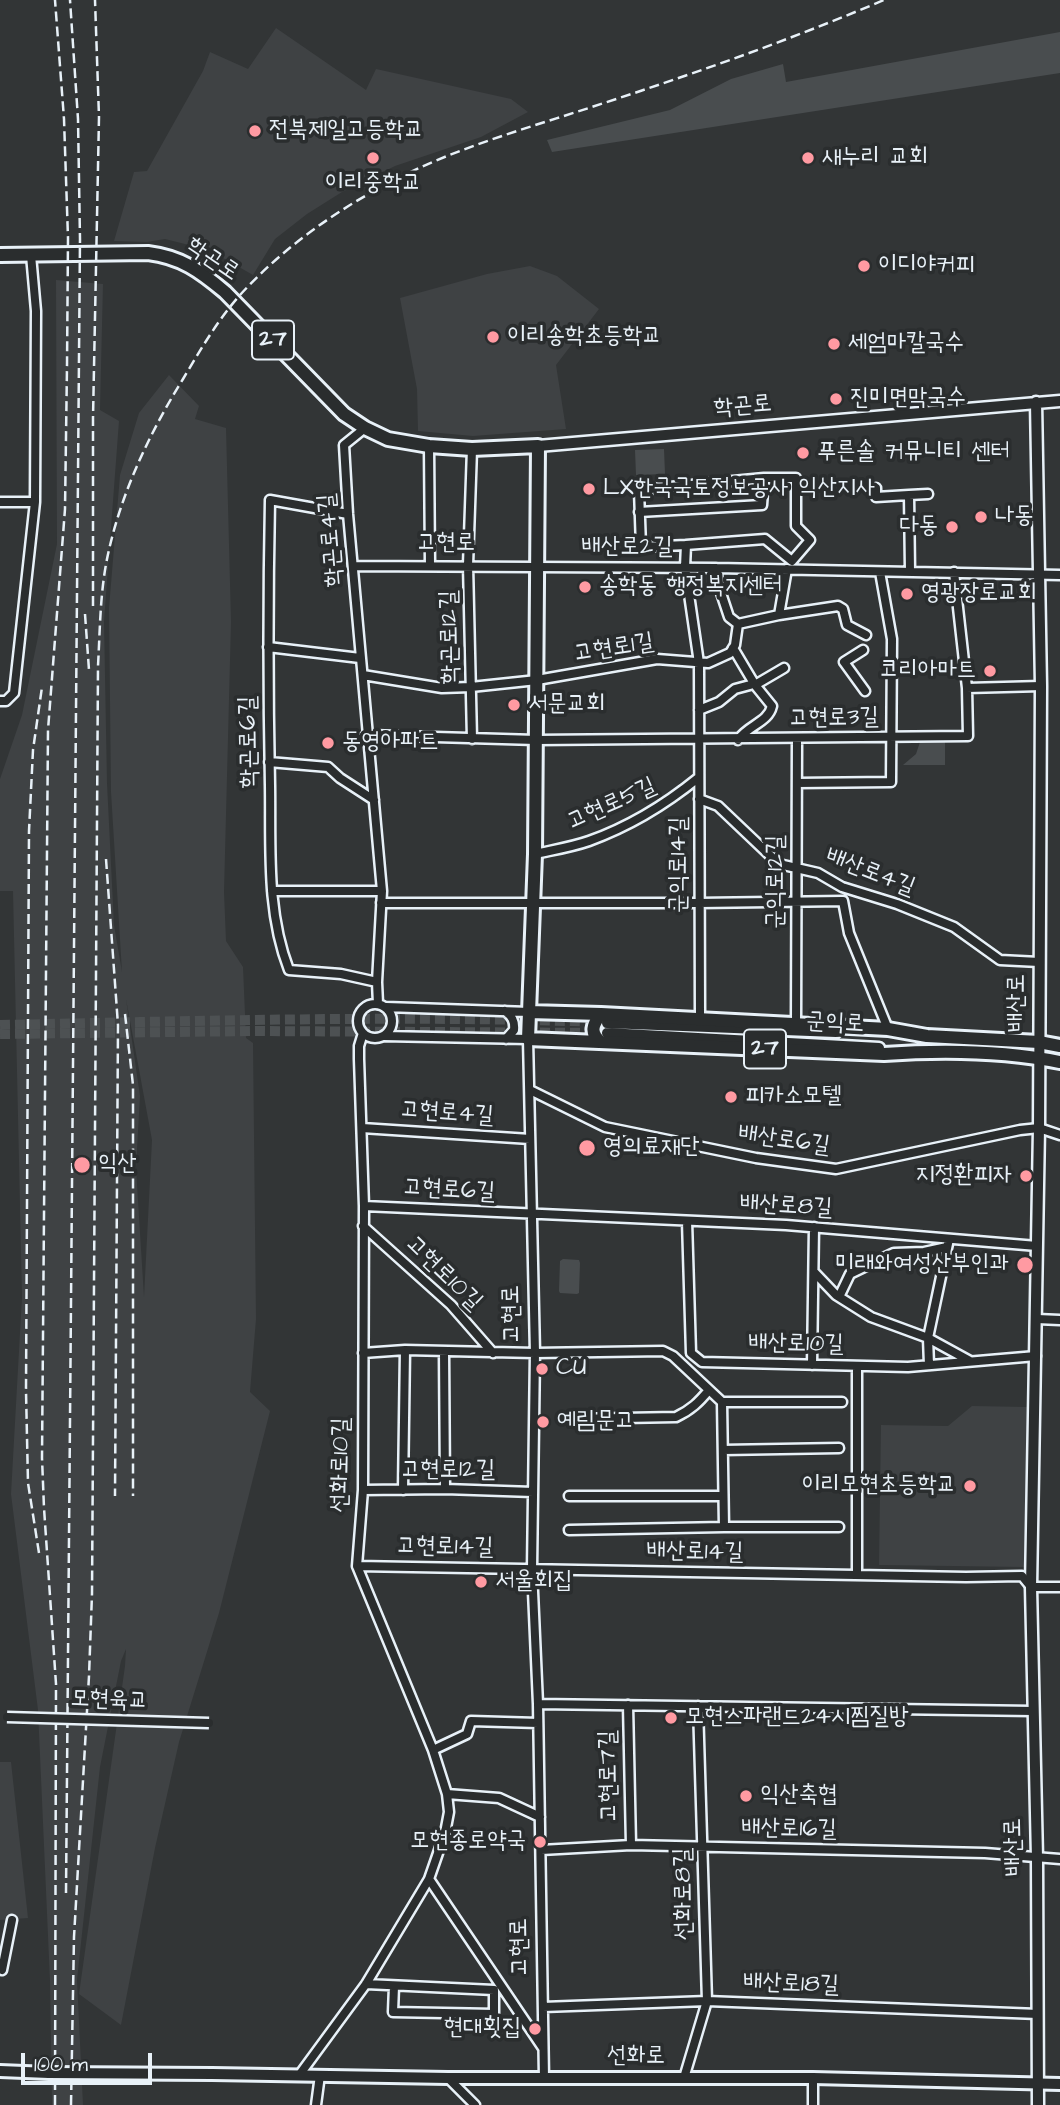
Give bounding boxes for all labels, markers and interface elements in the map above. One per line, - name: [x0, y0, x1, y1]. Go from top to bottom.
- place label: 전북제일고등학교: [269, 117, 424, 145]
- marker: 전북제일고등학교: [247, 123, 263, 139]
- place label: 새누리 교회: [822, 144, 928, 172]
- marker: 이리중학교: [365, 150, 381, 166]
- marker: 새누리 교회: [800, 150, 816, 166]
- place label: 이리중학교: [325, 170, 421, 198]
- street label: 학곤로: [180, 232, 244, 288]
- place label: 이디야커피: [878, 252, 975, 280]
- marker: 이디야커피: [856, 258, 872, 274]
- road number: 27: [252, 320, 294, 360]
- place label: 이리송학초등학교: [507, 323, 662, 351]
- marker: 이리송학초등학교: [485, 329, 501, 345]
- place label: 세엄마칼국수: [848, 330, 964, 358]
- marker: 세엄마칼국수: [826, 336, 842, 352]
- place label: 진미면막국수: [850, 385, 966, 413]
- street label: 학곤로: [713, 390, 773, 424]
- marker: 진미면막국수: [828, 391, 844, 407]
- place label: 푸른솔 커뮤니티 센터: [817, 439, 1010, 467]
- marker: 푸른솔 커뮤니티 센터: [795, 445, 811, 461]
- place label: LX한국국토정보공사 익산지사: [603, 475, 875, 503]
- marker: LX한국국토정보공사 익산지사: [581, 481, 597, 497]
- street label: 학곤로4길: [314, 492, 350, 588]
- place label: 나동: [995, 503, 1034, 531]
- marker: 나동: [973, 509, 989, 525]
- place label: 다동: [899, 513, 938, 541]
- marker: 다동: [944, 519, 960, 535]
- street label: 고현로: [417, 530, 475, 558]
- street label: 배산로2길: [582, 534, 672, 562]
- place label: 송학동 행정복지센터: [599, 573, 782, 601]
- marker: 송학동 행정복지센터: [577, 579, 593, 595]
- place label: 영광장로교회: [921, 580, 1037, 608]
- marker: 영광장로교회: [899, 586, 915, 602]
- street label: 학곤로12길: [436, 590, 466, 684]
- street label: 고현로1길: [572, 628, 656, 670]
- place label: 코리아마트: [879, 657, 976, 685]
- marker: 코리아마트: [982, 663, 998, 679]
- place label: 서문교회: [528, 691, 605, 719]
- street label: 학곤로6길: [235, 696, 265, 788]
- marker: 서문교회: [506, 697, 522, 713]
- street label: 고현로3길: [789, 704, 879, 734]
- place label: 동영아파트: [342, 729, 439, 757]
- marker: 동영아파트: [320, 735, 336, 751]
- street label: 고현로5길: [563, 773, 661, 837]
- street label: 군익로14길: [666, 817, 694, 913]
- street label: 군익로12길: [763, 835, 791, 929]
- street label: 배산로4길: [821, 843, 919, 903]
- street label: 배산로: [1004, 974, 1032, 1032]
- street label: 군익로: [805, 1008, 865, 1040]
- road number: 27: [744, 1030, 786, 1068]
- place label: 피카소모텔: [745, 1083, 842, 1111]
- marker: 피카소모텔: [723, 1089, 739, 1105]
- street label: 고현로4길: [399, 1096, 495, 1132]
- street label: 배산로6길: [736, 1120, 832, 1162]
- place label: 영의료재단: [603, 1134, 700, 1162]
- marker: 영의료재단: [577, 1138, 597, 1158]
- place label: 익산: [98, 1151, 137, 1179]
- marker: 익산: [72, 1155, 92, 1175]
- place label: 지정환피자: [915, 1162, 1012, 1190]
- marker: 지정환피자: [1018, 1168, 1034, 1184]
- street label: 고현로6길: [402, 1174, 496, 1208]
- street label: 배산로8길: [739, 1190, 833, 1224]
- street label: 고현로10길: [399, 1230, 487, 1318]
- place label: 미래와여성산부인과: [835, 1251, 1009, 1279]
- marker: 미래와여성산부인과: [1015, 1255, 1035, 1275]
- street label: 고현로: [498, 1285, 528, 1343]
- street label: 배산로10길: [748, 1330, 844, 1360]
- place label: CU: [556, 1355, 586, 1383]
- marker: CU: [534, 1361, 550, 1377]
- place label: 예림문고: [557, 1408, 634, 1436]
- marker: 예림문고: [535, 1414, 551, 1430]
- street label: 선화로10길: [327, 1417, 357, 1513]
- street label: 고현로12길: [401, 1457, 495, 1485]
- place label: 이리모현초등학교: [802, 1472, 956, 1500]
- marker: 이리모현초등학교: [962, 1478, 978, 1494]
- street label: 고현로14길: [396, 1533, 494, 1563]
- street label: 배산로14길: [646, 1538, 744, 1568]
- place label: 서울회집: [495, 1568, 572, 1596]
- marker: 서울회집: [473, 1574, 489, 1590]
- street label: 모현육교: [70, 1685, 148, 1717]
- place label: 모현스파랜드24시찜질방: [685, 1704, 908, 1732]
- marker: 모현스파랜드24시찜질방: [663, 1710, 679, 1726]
- street label: 고현로7길: [595, 1730, 625, 1822]
- place label: 익산축협: [760, 1782, 837, 1810]
- marker: 익산축협: [738, 1788, 754, 1804]
- street label: 배산로16길: [741, 1815, 837, 1845]
- street label: 배산로: [1000, 1818, 1030, 1876]
- place label: 모현종로약국: [410, 1828, 526, 1856]
- marker: 모현종로약국: [532, 1834, 548, 1850]
- street label: 선화로8길: [670, 1847, 700, 1941]
- street label: 고현로: [506, 1918, 536, 1976]
- street label: 배산로18길: [743, 1969, 839, 2001]
- place label: 현대횟집: [444, 2015, 521, 2043]
- marker: 현대횟집: [527, 2021, 543, 2037]
- scale bar: [24, 2038, 156, 2082]
- street label: 선화로: [607, 2043, 665, 2071]
- text: 100 m: [34, 2050, 88, 2079]

